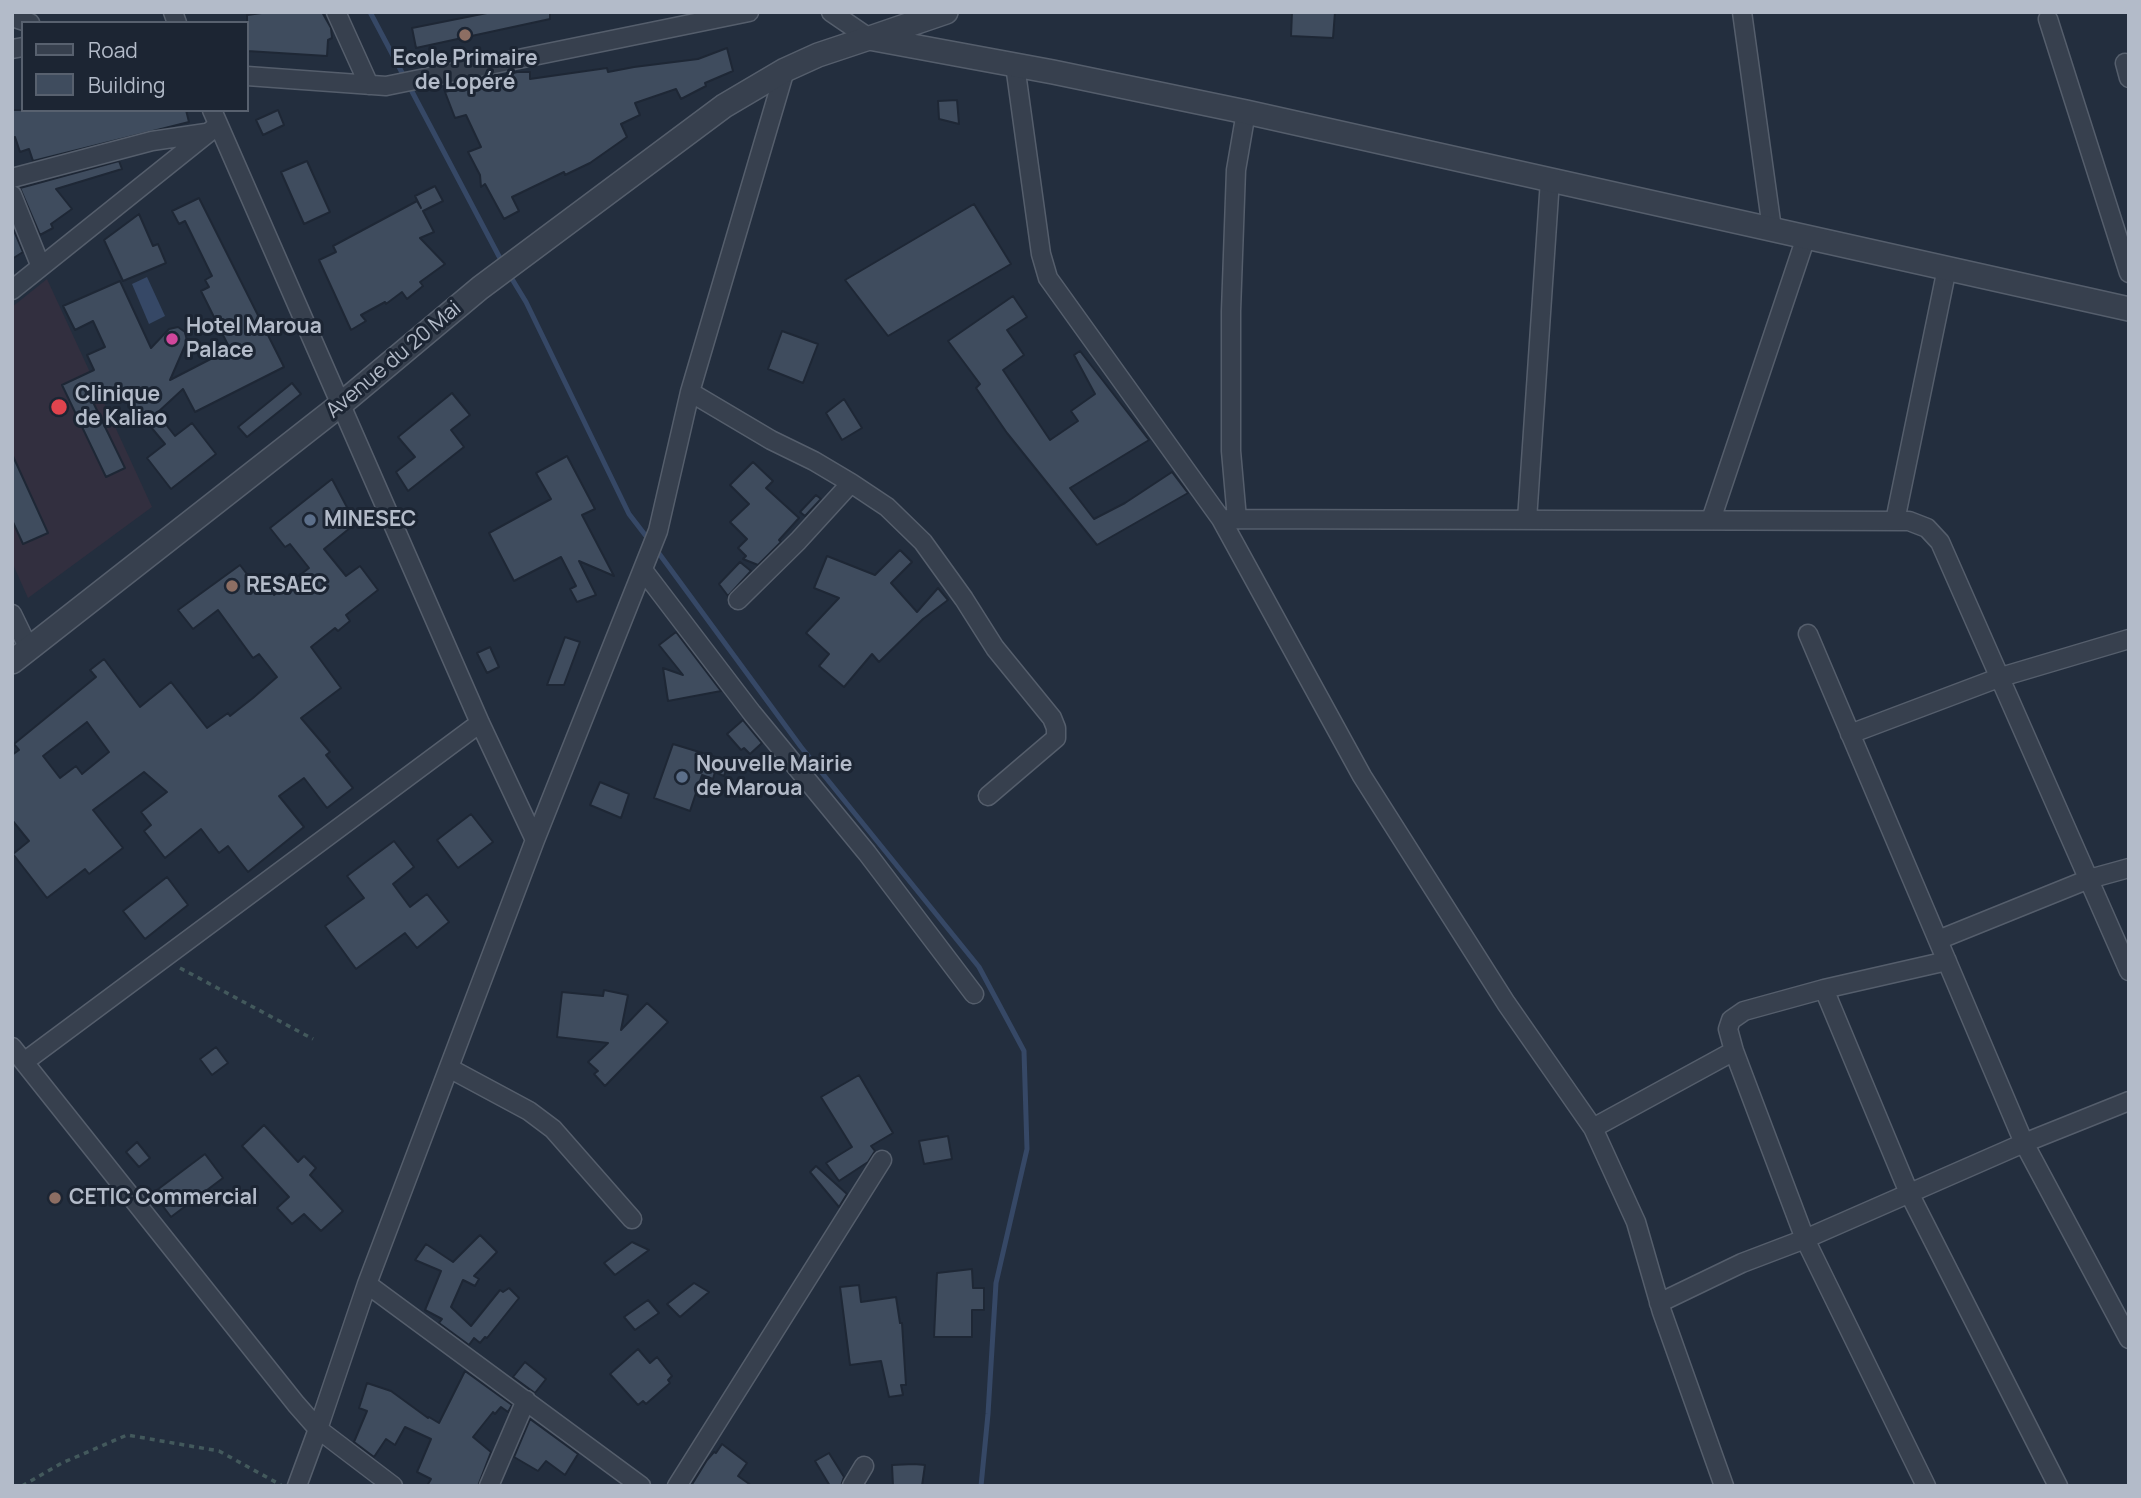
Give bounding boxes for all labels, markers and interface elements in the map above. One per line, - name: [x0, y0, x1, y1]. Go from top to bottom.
- legend: [21, 21, 248, 112]
- marker: Ecole Primaire de Lopéré: [457, 27, 473, 43]
- text: Road: [88, 36, 138, 64]
- place label: Ecole Primaire de Lopéré: [392, 46, 538, 96]
- text: Building: [88, 71, 165, 99]
- street label: Avenue du 20 Mai: [321, 296, 467, 424]
- place label: Hotel Maroua Palace: [186, 314, 322, 364]
- marker: Hotel Maroua Palace: [164, 331, 180, 347]
- place label: Clinique de Kaliao: [75, 382, 167, 432]
- marker: Clinique de Kaliao: [49, 397, 69, 417]
- place label: MINESEC: [324, 507, 416, 533]
- marker: MINESEC: [302, 512, 318, 528]
- place label: RESAEC: [246, 573, 327, 599]
- marker: RESAEC: [224, 578, 240, 594]
- place label: Nouvelle Mairie de Maroua: [696, 752, 853, 802]
- marker: Nouvelle Mairie de Maroua: [674, 769, 690, 785]
- place label: CETIC Commercial: [69, 1185, 258, 1211]
- marker: CETIC Commercial: [47, 1190, 63, 1206]

